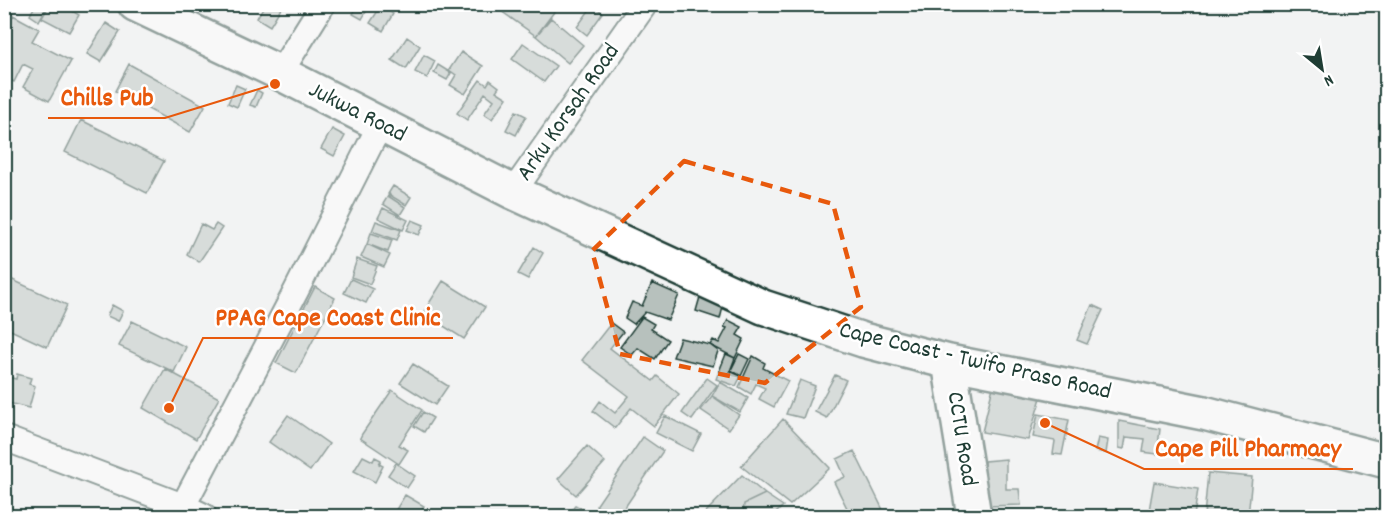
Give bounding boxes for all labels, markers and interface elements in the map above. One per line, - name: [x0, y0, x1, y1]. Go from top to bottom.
- street label: Arku Korsah Road: [509, 37, 629, 189]
- north arrow: [1292, 39, 1352, 99]
- text: N: [1319, 68, 1337, 92]
- callout: Chills Pub: [48, 74, 165, 118]
- street label: Jukwa Road: [302, 74, 412, 152]
- text: Chills Pub: [60, 81, 154, 118]
- callout: PPAG Cape Coast Clinic: [203, 294, 453, 338]
- text: PPAG Cape Coast Clinic: [215, 301, 441, 338]
- street label: Cape Coast - Twifo Praso Road: [836, 314, 1114, 410]
- street label: CCTU Road: [937, 389, 985, 489]
- callout: Cape Pill Pharmacy: [1144, 425, 1353, 469]
- text: Cape Pill Pharmacy: [1155, 432, 1342, 469]

